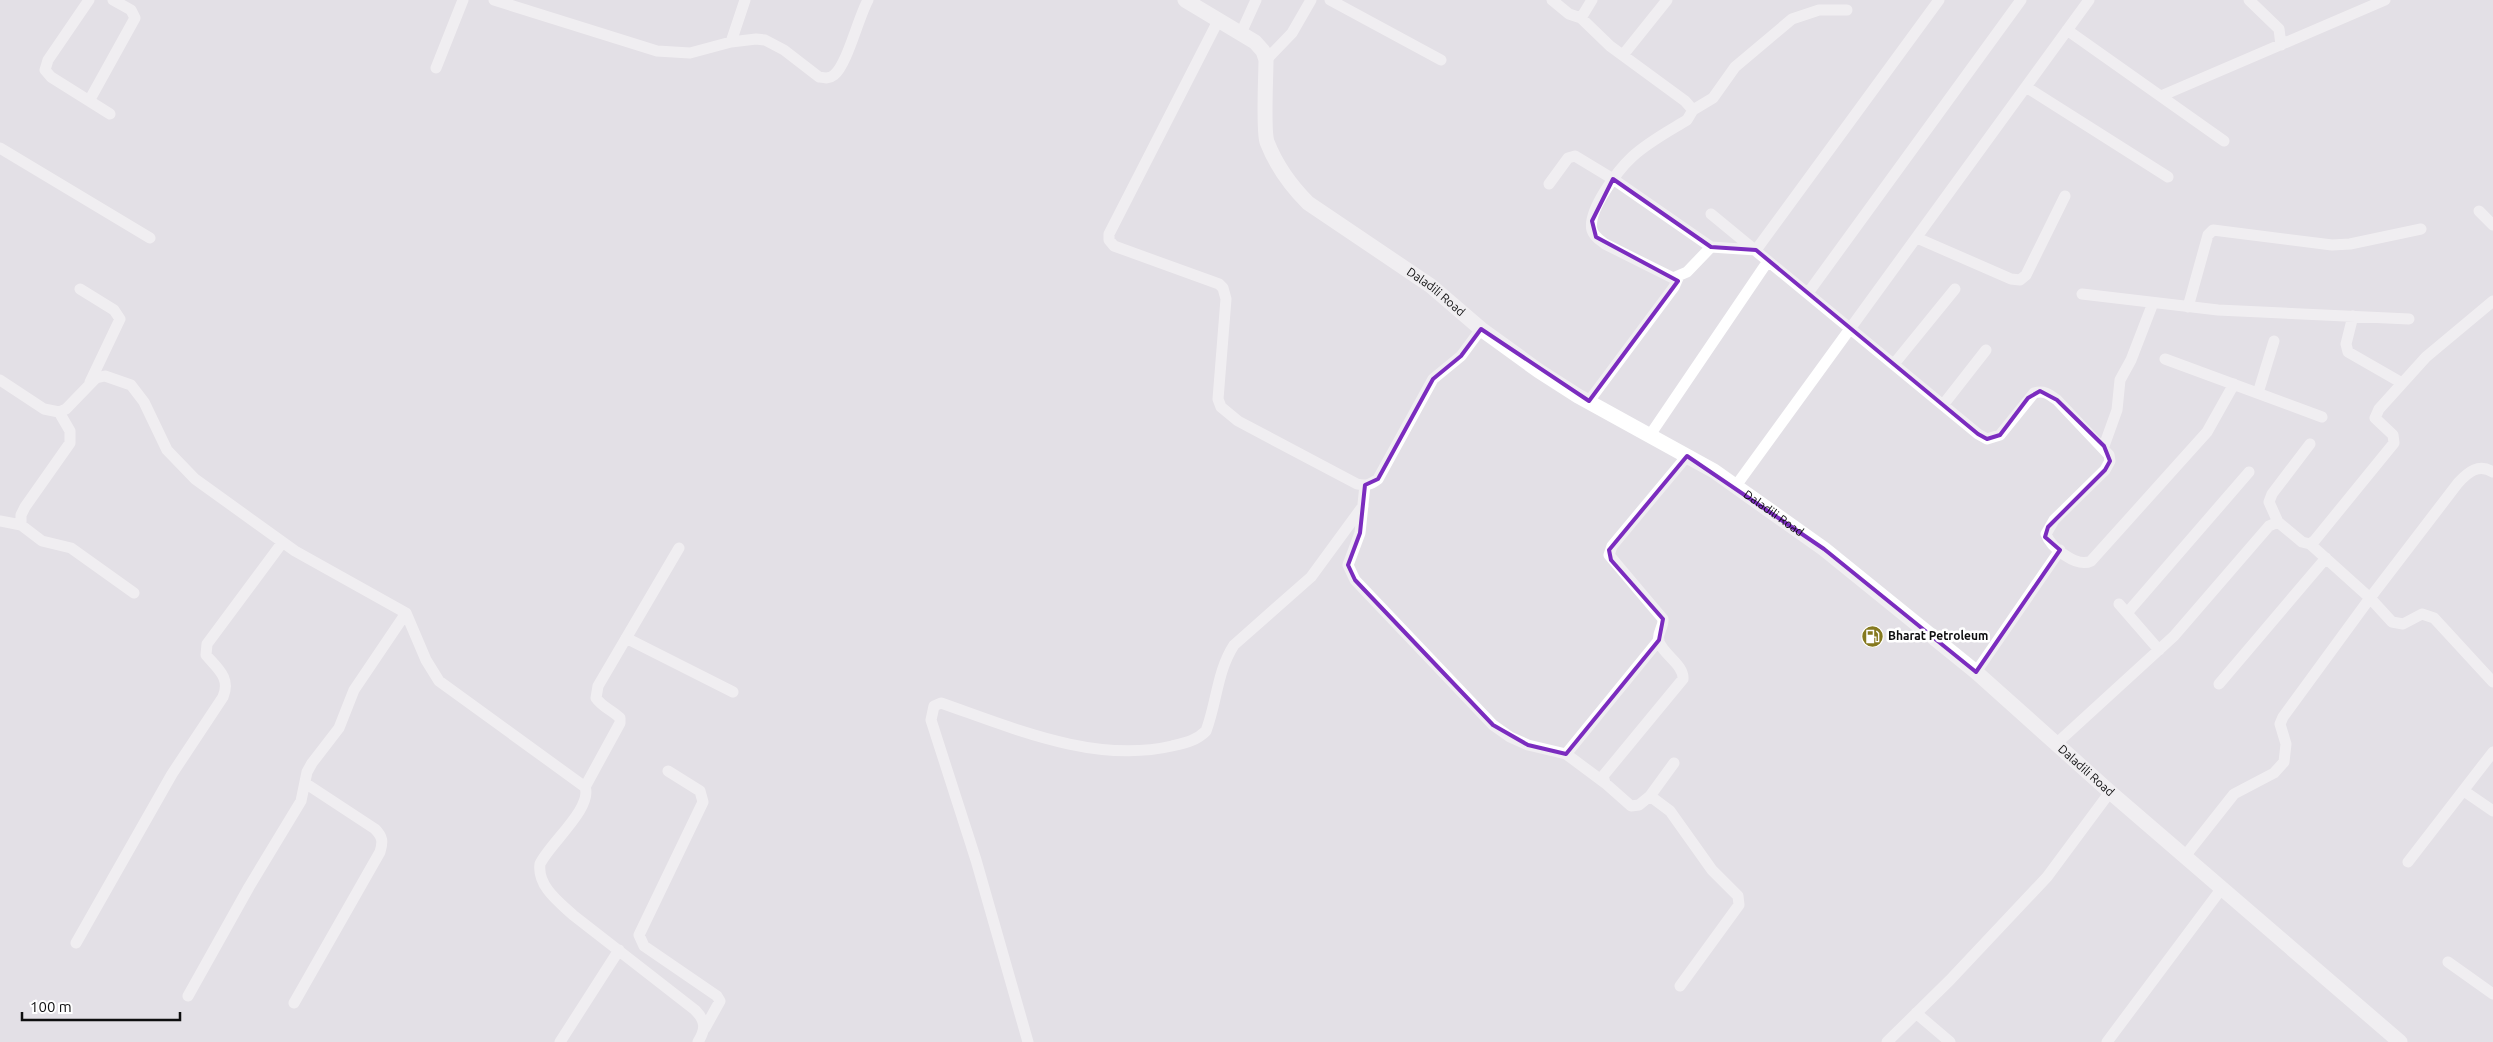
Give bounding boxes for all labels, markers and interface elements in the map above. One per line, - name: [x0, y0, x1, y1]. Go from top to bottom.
- street label: Daladili Road: [1405, 265, 1468, 318]
- street label: Daladili Road: [1741, 487, 1806, 539]
- fuel station icon: Bharat Petroleum: [1860, 624, 1884, 648]
- place label: Bharat Petroleum: [1888, 629, 1988, 642]
- street label: Daladili Road: [2056, 742, 2117, 799]
- scale bar: [22, 990, 180, 1022]
- text: 100 m: [30, 998, 72, 1015]

